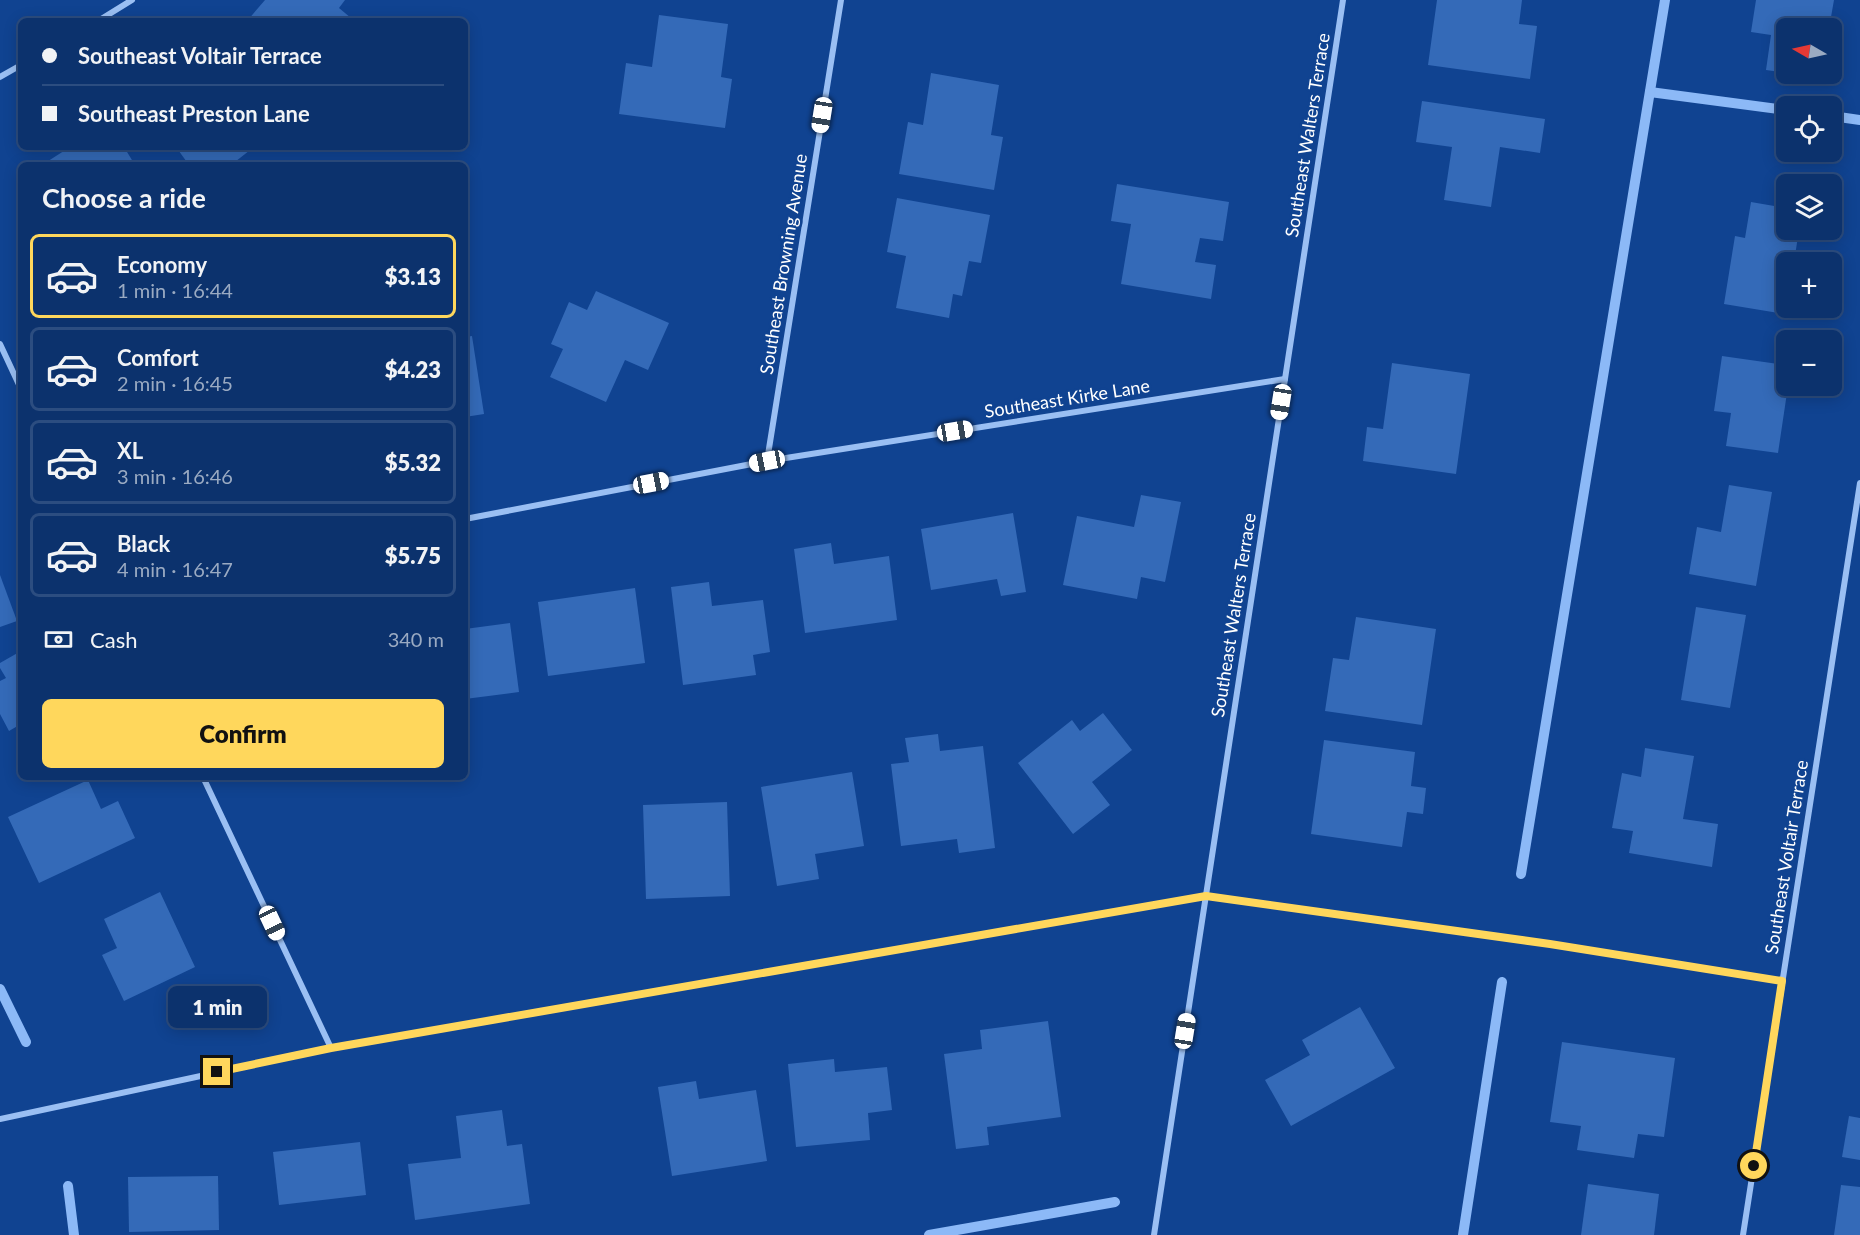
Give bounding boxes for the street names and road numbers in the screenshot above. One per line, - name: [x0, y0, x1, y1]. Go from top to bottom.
- street label: Southeast Walters Terrace: [1280, 31, 1334, 239]
- street label: Southeast Browning Avenue: [755, 152, 811, 376]
- street label: Southeast Kirke Lane: [983, 374, 1151, 422]
- street label: Southeast Walters Terrace: [1206, 511, 1260, 719]
- street label: Southeast Voltair Terrace: [1760, 758, 1812, 956]

